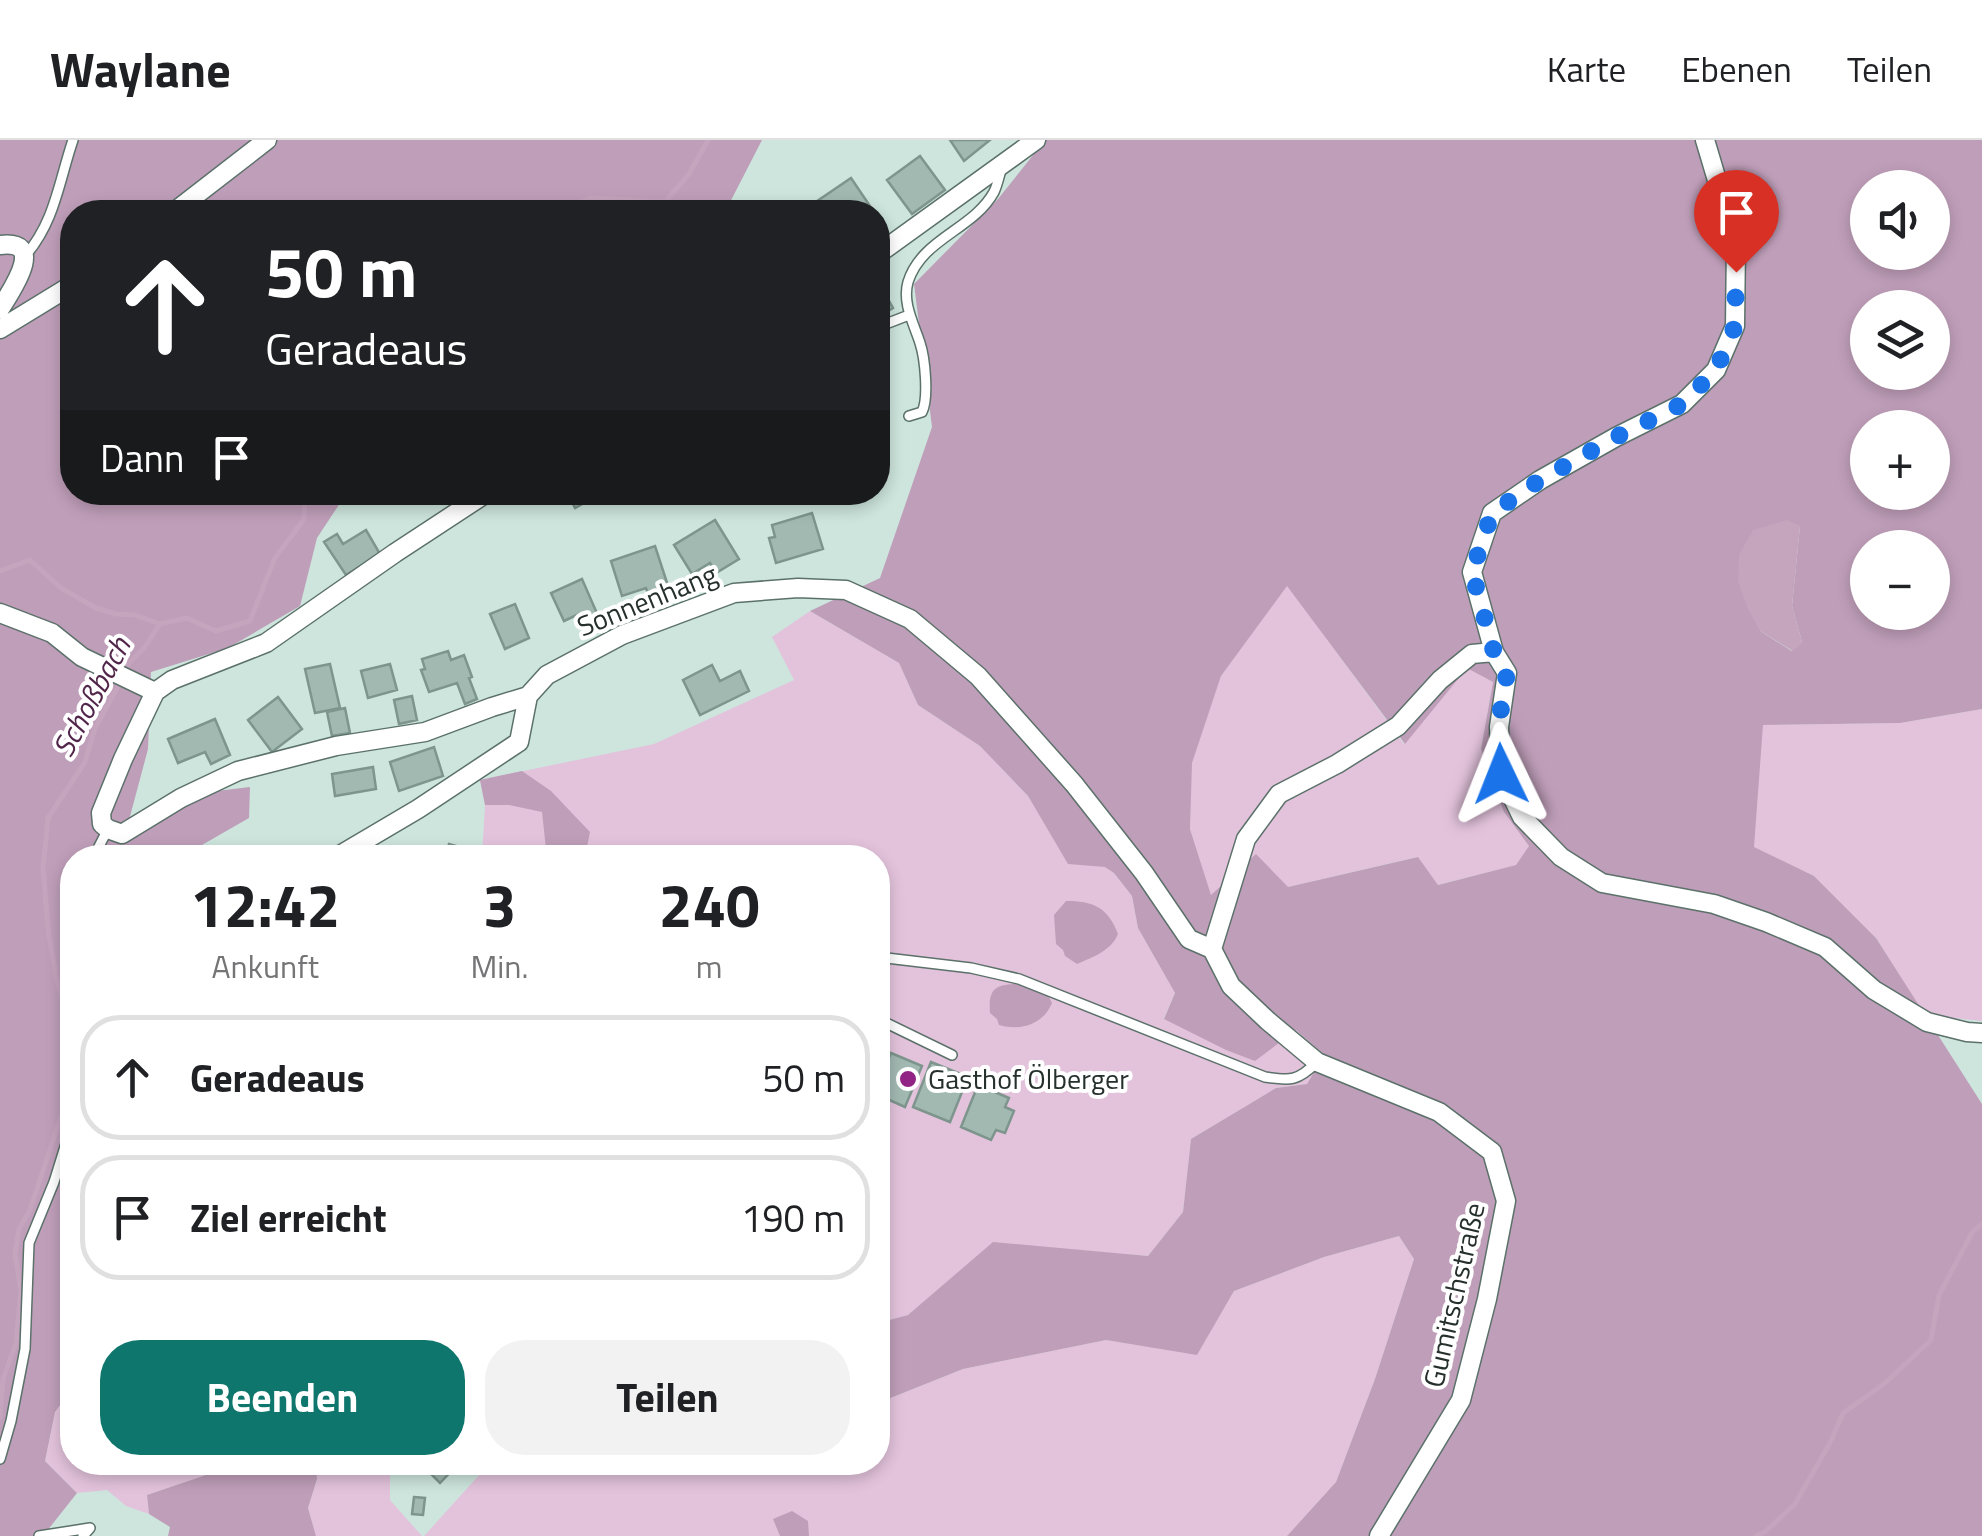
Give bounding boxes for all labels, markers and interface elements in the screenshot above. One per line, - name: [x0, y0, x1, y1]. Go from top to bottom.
- text: Waylane: [50, 33, 231, 106]
- text: Karte: [1547, 42, 1626, 96]
- text: Ebenen: [1681, 42, 1792, 96]
- text: Teilen: [1847, 42, 1932, 96]
- pin: [1694, 170, 1779, 273]
- map controls: [1850, 170, 1950, 630]
- button: sound: [1850, 170, 1950, 270]
- icon: arrive: [1709, 185, 1764, 240]
- text: 50 m: [265, 218, 418, 324]
- icon: ahead: [100, 240, 230, 370]
- button: layers: [1850, 290, 1950, 390]
- text: Geradeaus: [265, 314, 467, 382]
- button: +: [1850, 410, 1950, 510]
- text: Dann: [100, 429, 184, 487]
- icon: arrive: [204, 430, 259, 485]
- button: −: [1850, 530, 1950, 630]
- street label: Sonnenhang: [570, 552, 723, 647]
- water label: Schoßbach: [40, 627, 142, 765]
- position arrow: [1449, 722, 1553, 826]
- text: 12:42: [190, 859, 340, 950]
- text: 3: [483, 859, 516, 950]
- text: 240: [659, 859, 760, 950]
- text: Ankunft: [211, 942, 319, 990]
- text: Min.: [470, 942, 528, 990]
- text: m: [696, 942, 723, 990]
- text: Geradeaus: [190, 1049, 365, 1107]
- text: 50 m: [762, 1049, 845, 1107]
- icon: ahead: [105, 1050, 160, 1105]
- place label: Gasthof Ölberger: [928, 1057, 1129, 1100]
- marker: Gasthof Ölberger: [897, 1068, 919, 1090]
- text: Ziel erreicht: [190, 1189, 387, 1247]
- text: 190 m: [741, 1189, 845, 1247]
- icon: arrive: [105, 1190, 160, 1245]
- street label: Gumitschstraße: [1411, 1198, 1496, 1392]
- button: Beenden: [100, 1340, 465, 1455]
- button: Teilen: [485, 1340, 850, 1455]

